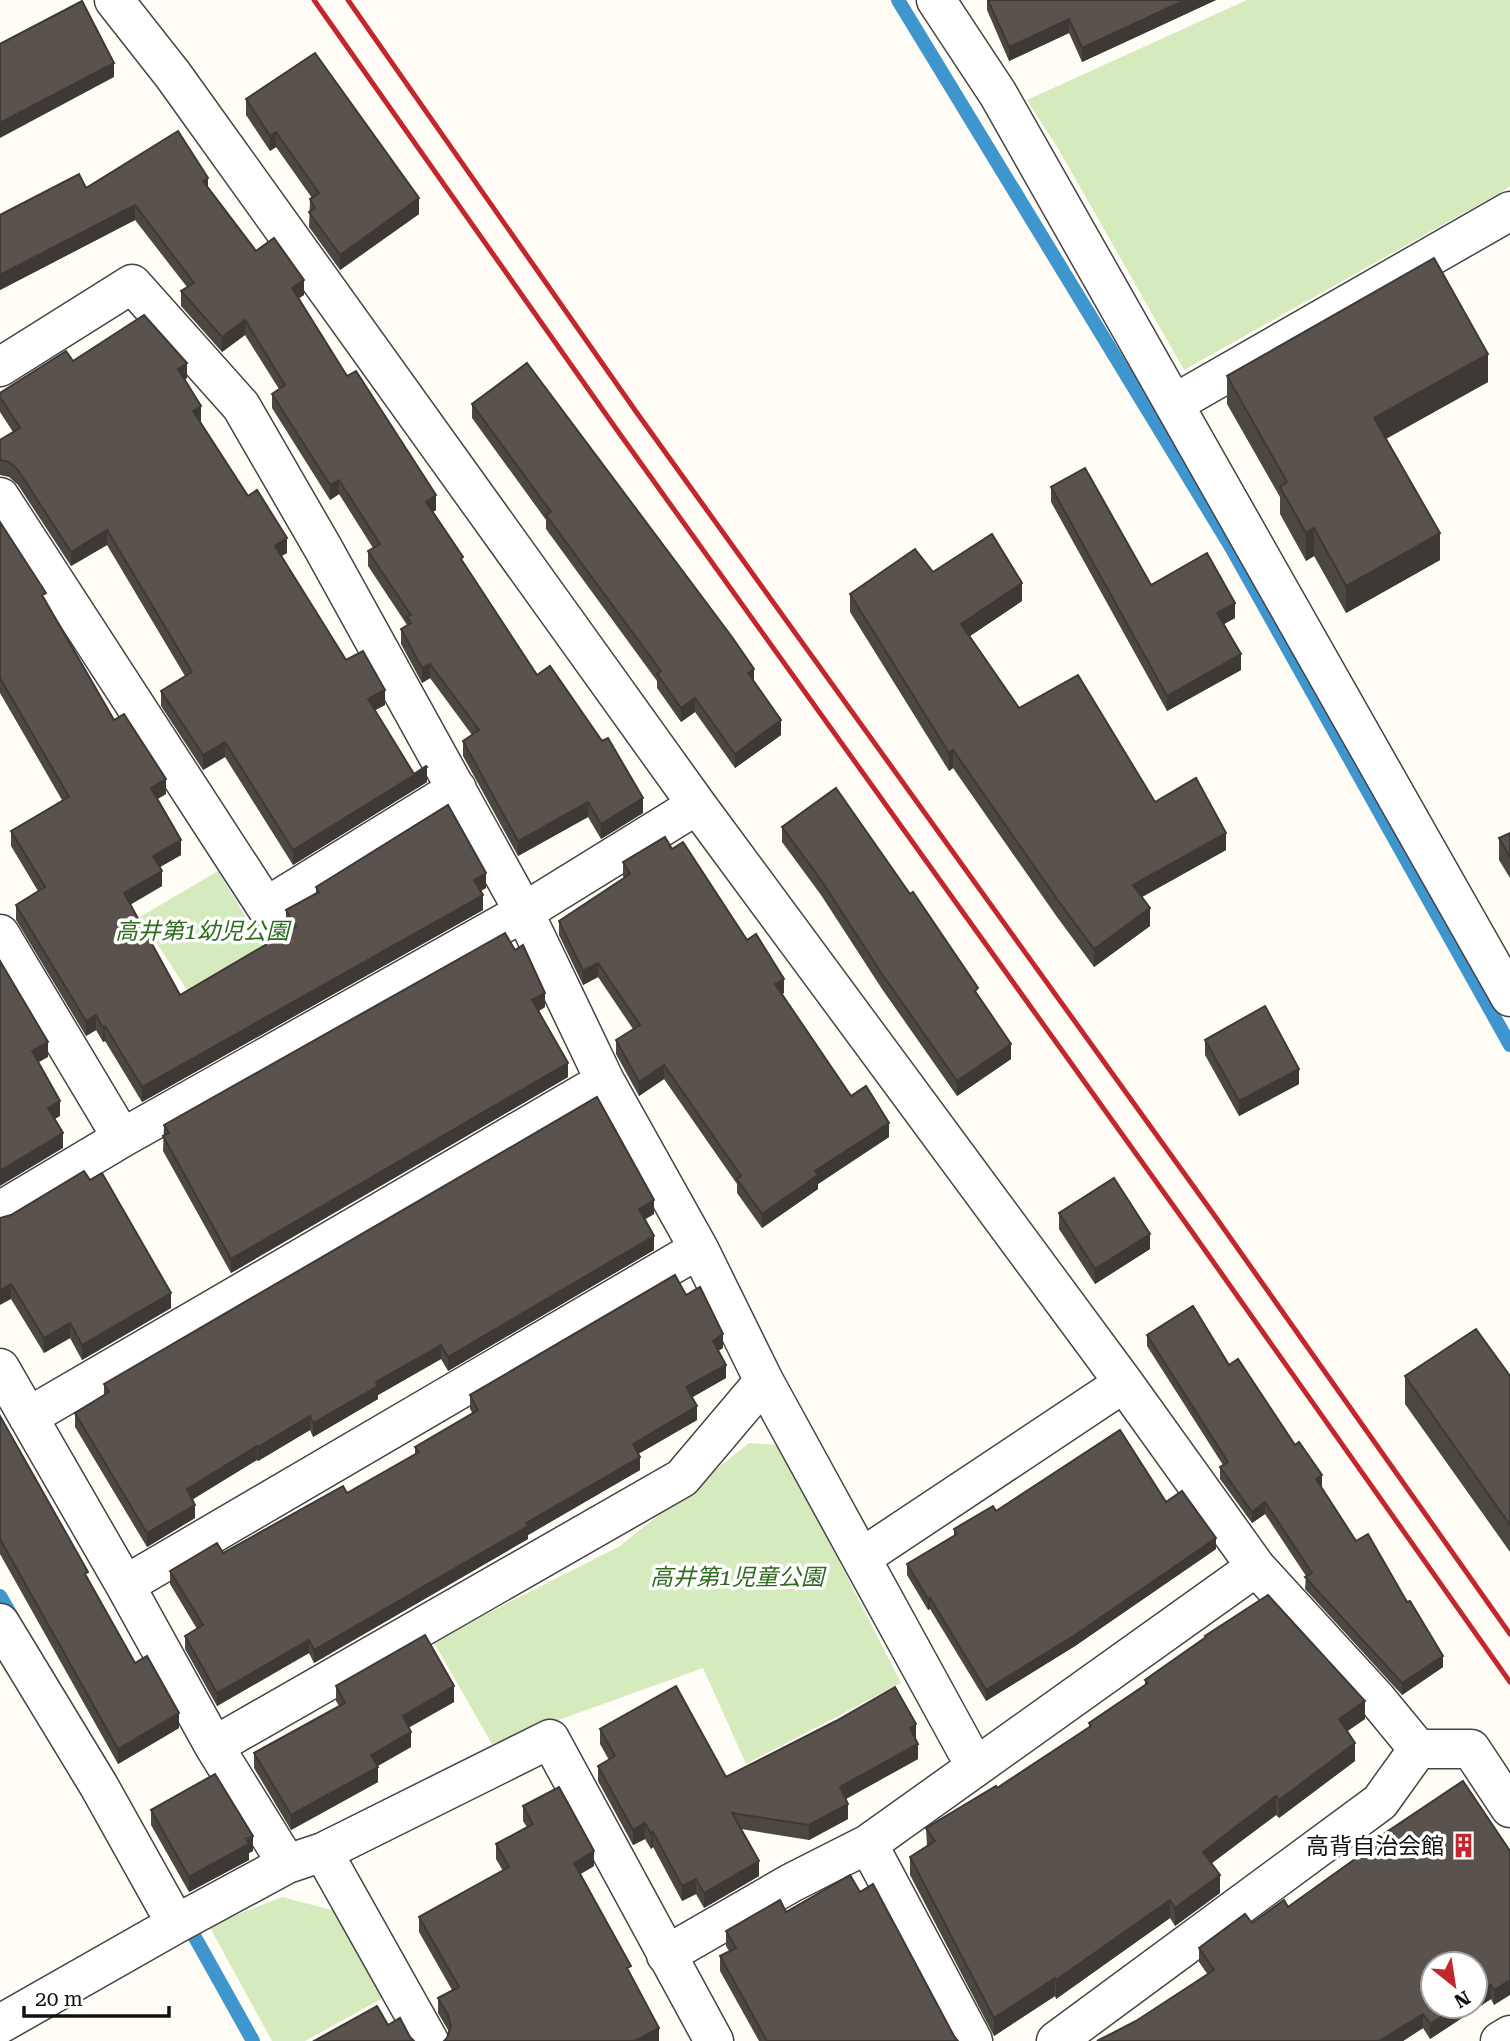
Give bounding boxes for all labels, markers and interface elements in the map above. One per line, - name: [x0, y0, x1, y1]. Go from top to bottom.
- park label: 高井第1幼児公園: [115, 918, 292, 945]
- park label: 高井第1児童公園: [650, 1564, 827, 1591]
- building icon: 高背自治会館: [1450, 1832, 1478, 1860]
- place label: 高背自治会館: [1306, 1833, 1444, 1860]
- north arrow: [1419, 1950, 1489, 2020]
- scale bar: [24, 1974, 170, 2018]
- text: N: [1450, 1986, 1474, 2013]
- text: 20 m: [35, 1987, 83, 2011]

